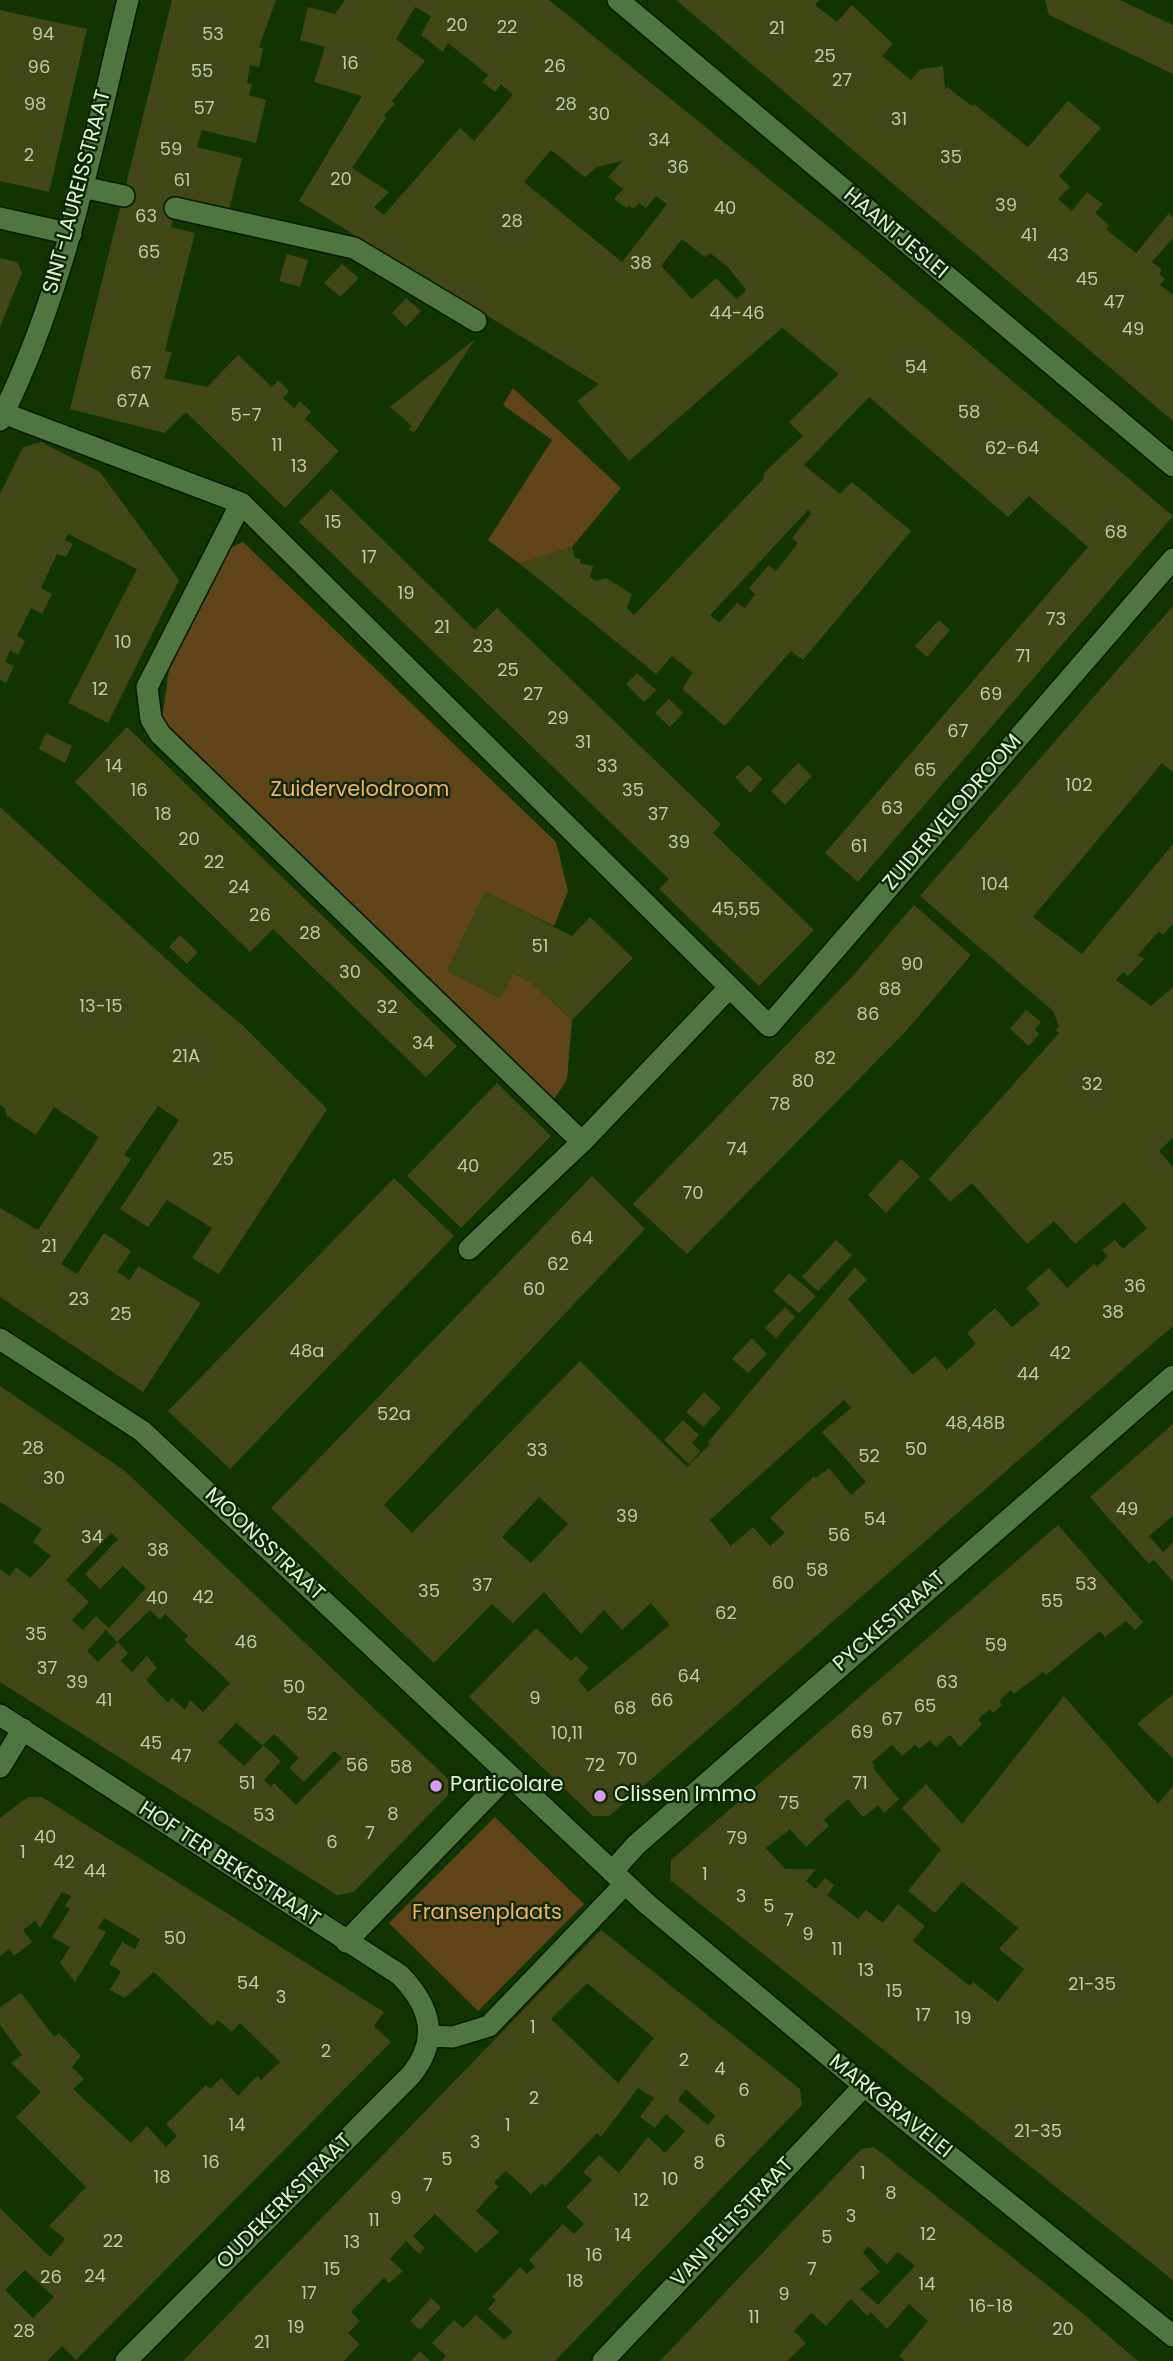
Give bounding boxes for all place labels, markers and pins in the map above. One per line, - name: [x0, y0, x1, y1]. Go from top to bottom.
- place label: Particolare: [450, 1773, 563, 1799]
- marker: Particolare: [428, 1778, 444, 1794]
- place label: Clissen Immo: [614, 1783, 756, 1809]
- marker: Clissen Immo: [592, 1788, 608, 1804]

